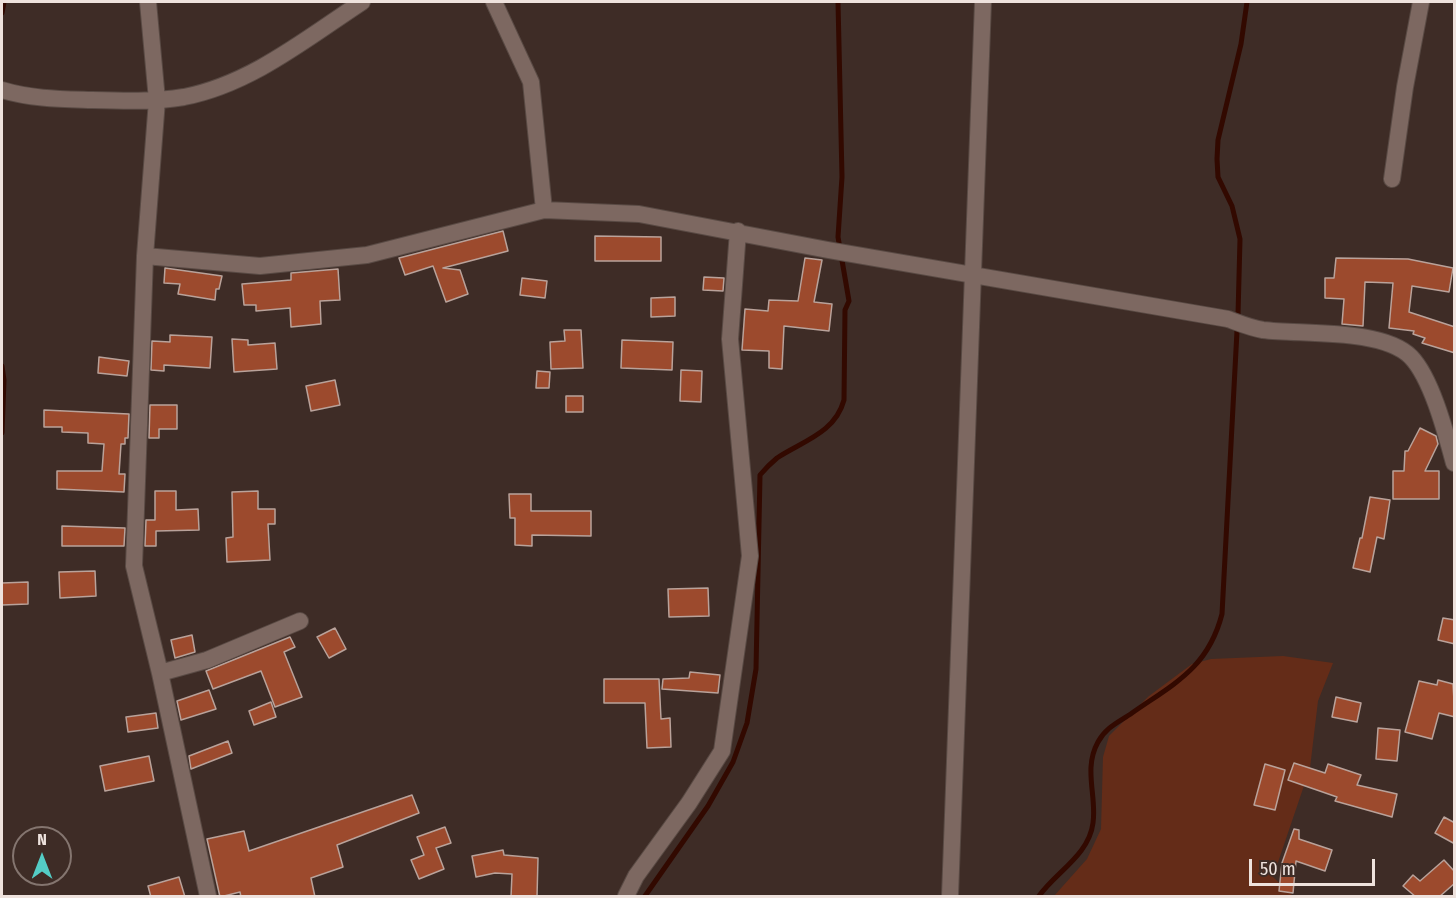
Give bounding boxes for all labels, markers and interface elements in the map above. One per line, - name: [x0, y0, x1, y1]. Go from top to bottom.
- north arrow: [12, 826, 72, 886]
- text: N: [37, 830, 47, 849]
- scale bar: [1252, 847, 1378, 885]
- text: 50 m: [1260, 858, 1296, 880]

